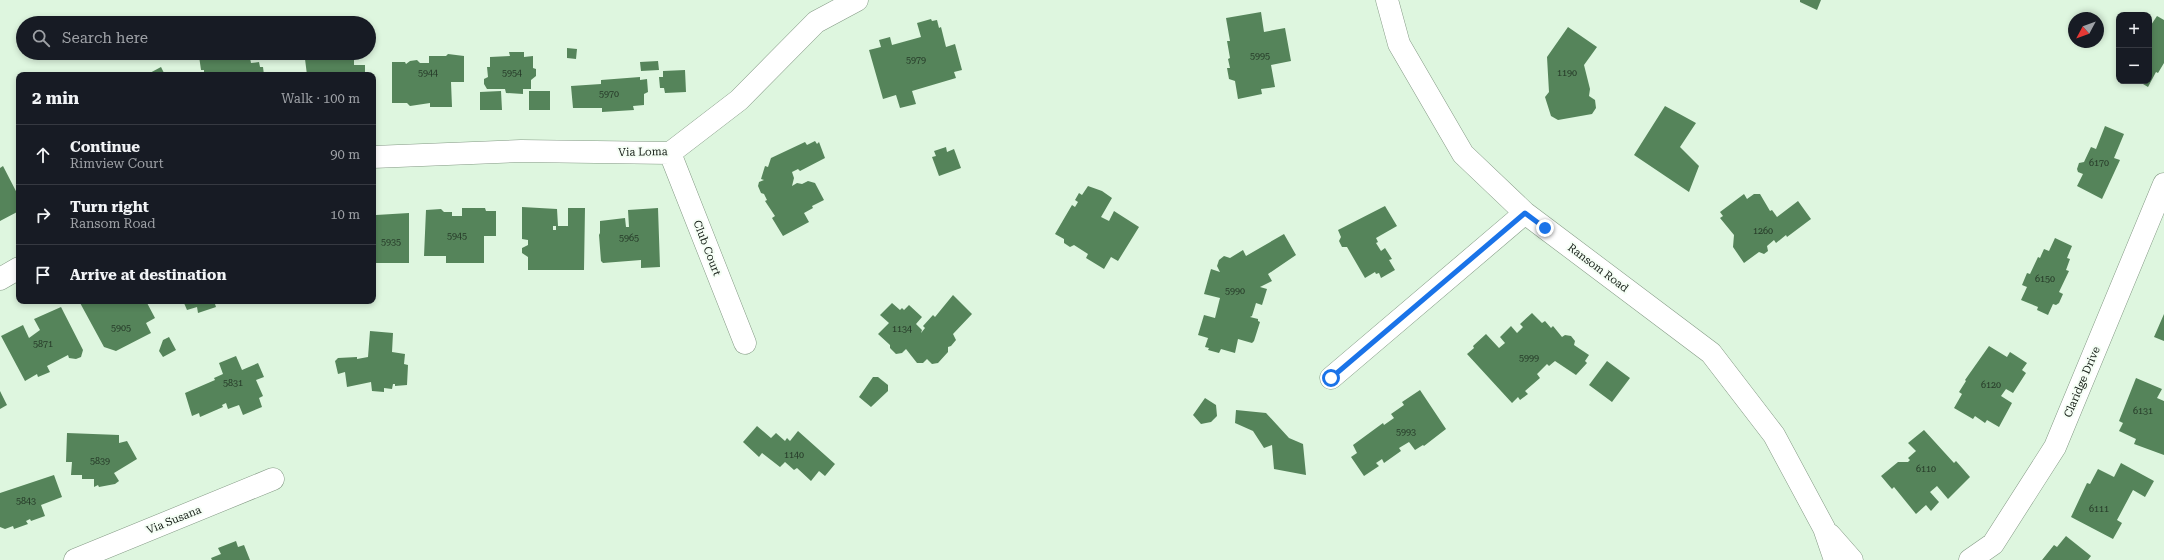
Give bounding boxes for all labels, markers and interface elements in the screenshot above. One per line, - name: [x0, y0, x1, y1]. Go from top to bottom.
- north arrow: [2068, 12, 2104, 48]
- map controls: [2116, 12, 2152, 84]
- button: +: [2116, 12, 2152, 48]
- search box: [16, 16, 376, 60]
- icon: search: [30, 27, 52, 49]
- text: Search here: [62, 29, 148, 47]
- button: −: [2116, 48, 2152, 84]
- house number: 5995: [1250, 51, 1270, 61]
- house number: 5979: [906, 55, 926, 65]
- house number: 5944: [418, 68, 438, 78]
- house number: 5954: [502, 68, 522, 78]
- house number: 1190: [1557, 68, 1577, 78]
- text: 2 min: [32, 88, 79, 108]
- house number: 5970: [599, 89, 619, 99]
- text: Walk · 100 m: [281, 91, 360, 106]
- text: Continue: [70, 138, 140, 156]
- icon: ahead: [32, 144, 54, 166]
- street label: Via Loma: [618, 145, 668, 159]
- text: 90 m: [330, 147, 360, 162]
- text: Rimview Court: [70, 156, 164, 171]
- house number: 6170: [2089, 158, 2109, 168]
- text: Turn right: [70, 198, 149, 216]
- icon: right: [32, 204, 54, 226]
- text: 10 m: [330, 207, 360, 222]
- text: Ransom Road: [70, 216, 156, 231]
- street label: Club Court: [690, 218, 724, 278]
- route end: [1536, 219, 1554, 237]
- house number: 1260: [1753, 226, 1773, 236]
- house number: 5945: [447, 231, 467, 241]
- house number: 5965: [619, 233, 639, 243]
- house number: 5935: [381, 237, 401, 247]
- street label: Ransom Road: [1565, 241, 1631, 295]
- icon: arrive: [32, 264, 54, 286]
- text: Arrive at destination: [70, 266, 226, 284]
- house number: 6150: [2035, 274, 2055, 284]
- house number: 5990: [1225, 286, 1245, 296]
- house number: 5905: [111, 323, 131, 333]
- house number: 1134: [892, 324, 912, 334]
- house number: 5871: [33, 339, 53, 349]
- street label: Claridge Drive: [2061, 345, 2103, 419]
- house number: 5999: [1519, 353, 1539, 363]
- route start: [1322, 369, 1340, 387]
- house number: 5831: [223, 378, 243, 388]
- house number: 6120: [1981, 380, 2001, 390]
- house number: 6131: [2133, 406, 2153, 416]
- house number: 5993: [1396, 427, 1416, 437]
- house number: 1140: [784, 450, 804, 460]
- house number: 5839: [90, 456, 110, 466]
- house number: 6110: [1916, 464, 1936, 474]
- house number: 5843: [16, 496, 36, 506]
- street label: Via Susana: [145, 503, 203, 537]
- house number: 6111: [2089, 504, 2109, 514]

